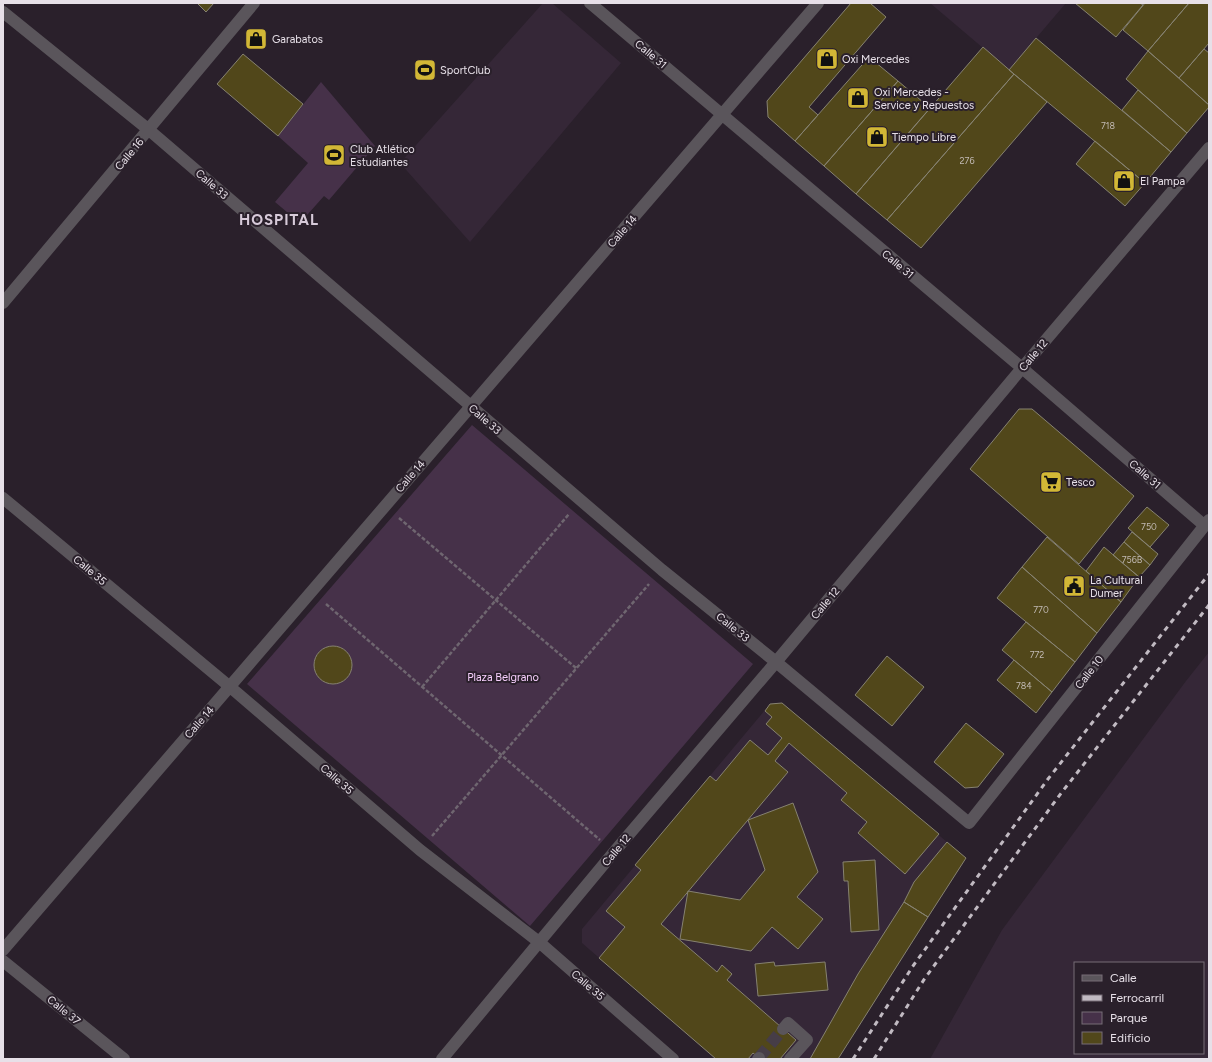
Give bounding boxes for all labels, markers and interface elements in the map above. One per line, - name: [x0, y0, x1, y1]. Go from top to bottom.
- shop icon: Garabatos: [243, 26, 269, 52]
- place label: Garabatos: [272, 33, 323, 46]
- street label: Calle 31: [632, 37, 669, 71]
- shop icon: Oxi Mercedes: [814, 46, 840, 72]
- place label: Oxi Mercedes: [842, 53, 910, 66]
- sports icon: SportClub: [412, 57, 438, 83]
- place label: SportClub: [440, 64, 490, 77]
- shop icon: Oxi Mercedes - Service y Repuestos: [845, 85, 871, 111]
- place label: Oxi Mercedes - Service y Repuestos: [874, 86, 974, 112]
- house number: 718: [1101, 120, 1116, 131]
- shop icon: Tiempo Libre: [864, 124, 890, 150]
- place label: Tiempo Libre: [892, 131, 956, 144]
- street label: Calle 16: [112, 136, 147, 173]
- sports icon: Club Atlético Estudiantes: [321, 142, 347, 168]
- place label: Club Atlético Estudiantes: [350, 143, 415, 169]
- house number: 276: [960, 155, 974, 166]
- street label: Calle 33: [193, 167, 231, 202]
- shop icon: El Pampa: [1111, 168, 1137, 194]
- place label: El Pampa: [1140, 175, 1185, 188]
- district label: HOSPITAL: [239, 211, 319, 229]
- street label: Calle 14: [605, 212, 640, 250]
- street label: Calle 31: [879, 247, 916, 281]
- street label: Calle 12: [1016, 337, 1051, 374]
- street label: Calle 33: [466, 402, 504, 437]
- street label: Calle 14: [393, 457, 428, 495]
- street label: Calle 31: [1126, 457, 1163, 492]
- supermarket icon: Tesco: [1038, 469, 1064, 495]
- place label: Tesco: [1066, 476, 1095, 489]
- house number: 750: [1141, 521, 1157, 532]
- street label: Calle 35: [70, 553, 109, 588]
- house number: 756B: [1122, 554, 1143, 565]
- public building icon: La Cultural Dumer: [1061, 573, 1087, 599]
- place label: La Cultural Dumer: [1090, 574, 1143, 600]
- street label: Calle 12: [808, 585, 843, 622]
- house number: 770: [1033, 604, 1049, 615]
- street label: Calle 33: [713, 610, 752, 645]
- house number: 772: [1030, 649, 1044, 660]
- street label: Calle 10: [1072, 653, 1106, 692]
- park label: Plaza Belgrano: [467, 671, 539, 684]
- house number: 784: [1016, 680, 1032, 691]
- street label: Calle 14: [182, 703, 217, 741]
- street label: Calle 35: [318, 762, 356, 797]
- street label: Calle 12: [599, 832, 634, 869]
- legend: [1074, 962, 1204, 1054]
- street label: Calle 35: [569, 968, 607, 1003]
- text: Calle: [1110, 971, 1137, 985]
- text: Ferrocarril: [1110, 991, 1164, 1005]
- street label: Calle 37: [44, 993, 83, 1028]
- text: Parque: [1110, 1011, 1148, 1025]
- text: Edificio: [1110, 1031, 1150, 1045]

